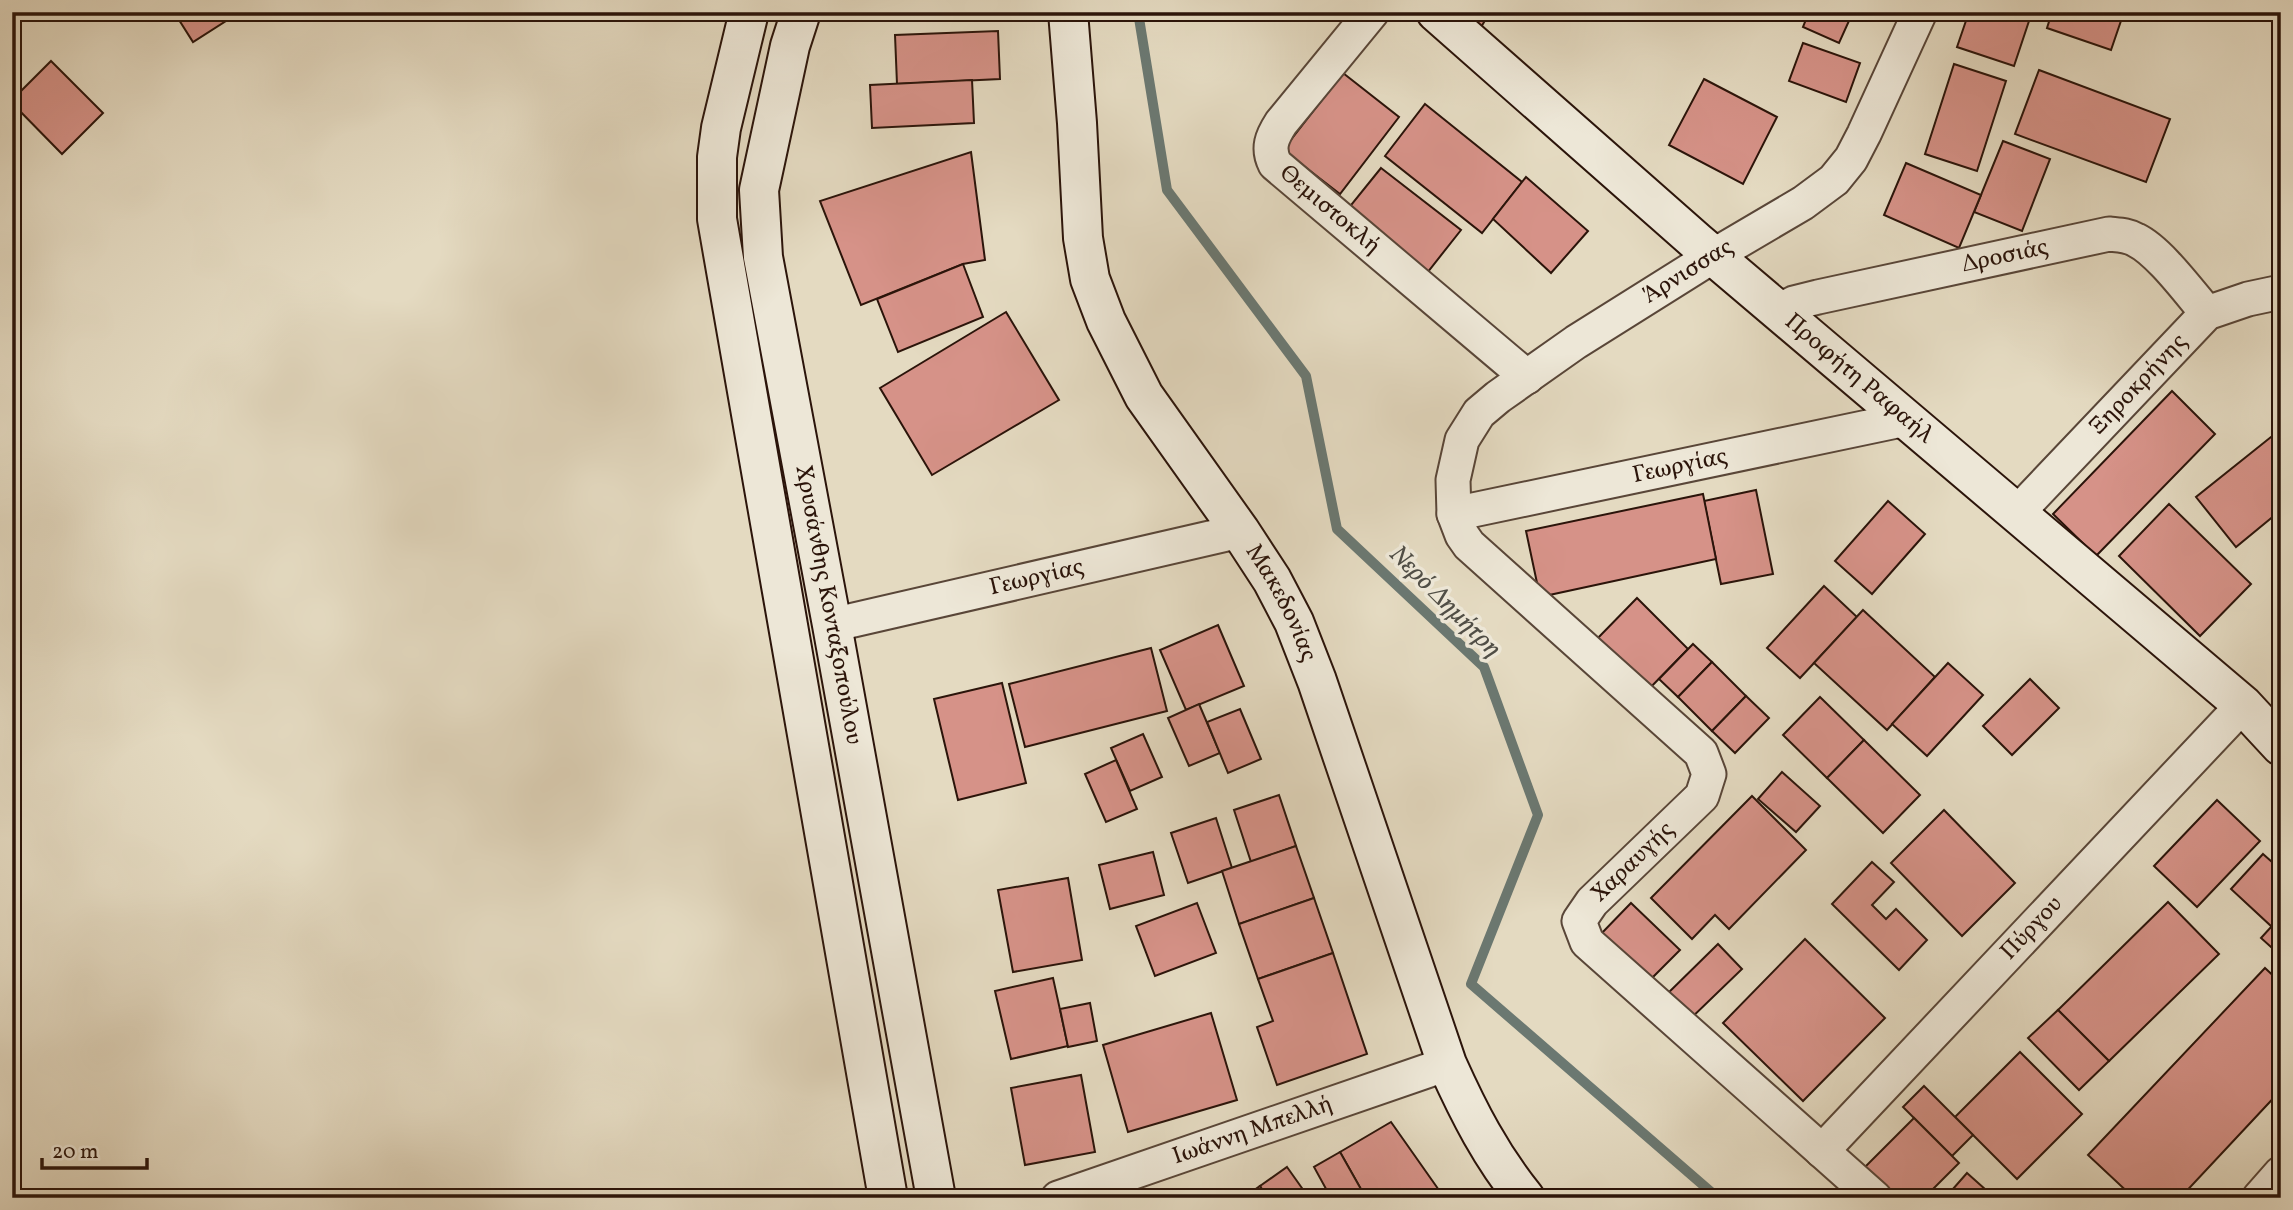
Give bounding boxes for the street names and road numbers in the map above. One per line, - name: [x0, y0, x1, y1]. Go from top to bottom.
- street label: Θεμιστοκλή: [1271, 157, 1388, 263]
- street label: Άρνισσας: [1636, 231, 1740, 313]
- street label: Δροσιάς: [1959, 231, 2051, 282]
- street label: Προφήτη Ραφαήλ: [1777, 306, 1941, 453]
- street label: Ξηροκρήνης: [2082, 326, 2196, 443]
- street label: Γεωργίας: [1630, 440, 1731, 493]
- street label: Χρυσάνθης Κονταξοπούλου: [785, 462, 870, 747]
- street label: Μακεδονίας: [1236, 538, 1325, 667]
- street label: Γεωργίας: [986, 551, 1087, 605]
- street label: Χαραυγής: [1584, 814, 1683, 911]
- street label: Πύργου: [1993, 889, 2071, 968]
- street label: Ιωάννη Μπελλή: [1168, 1088, 1337, 1174]

